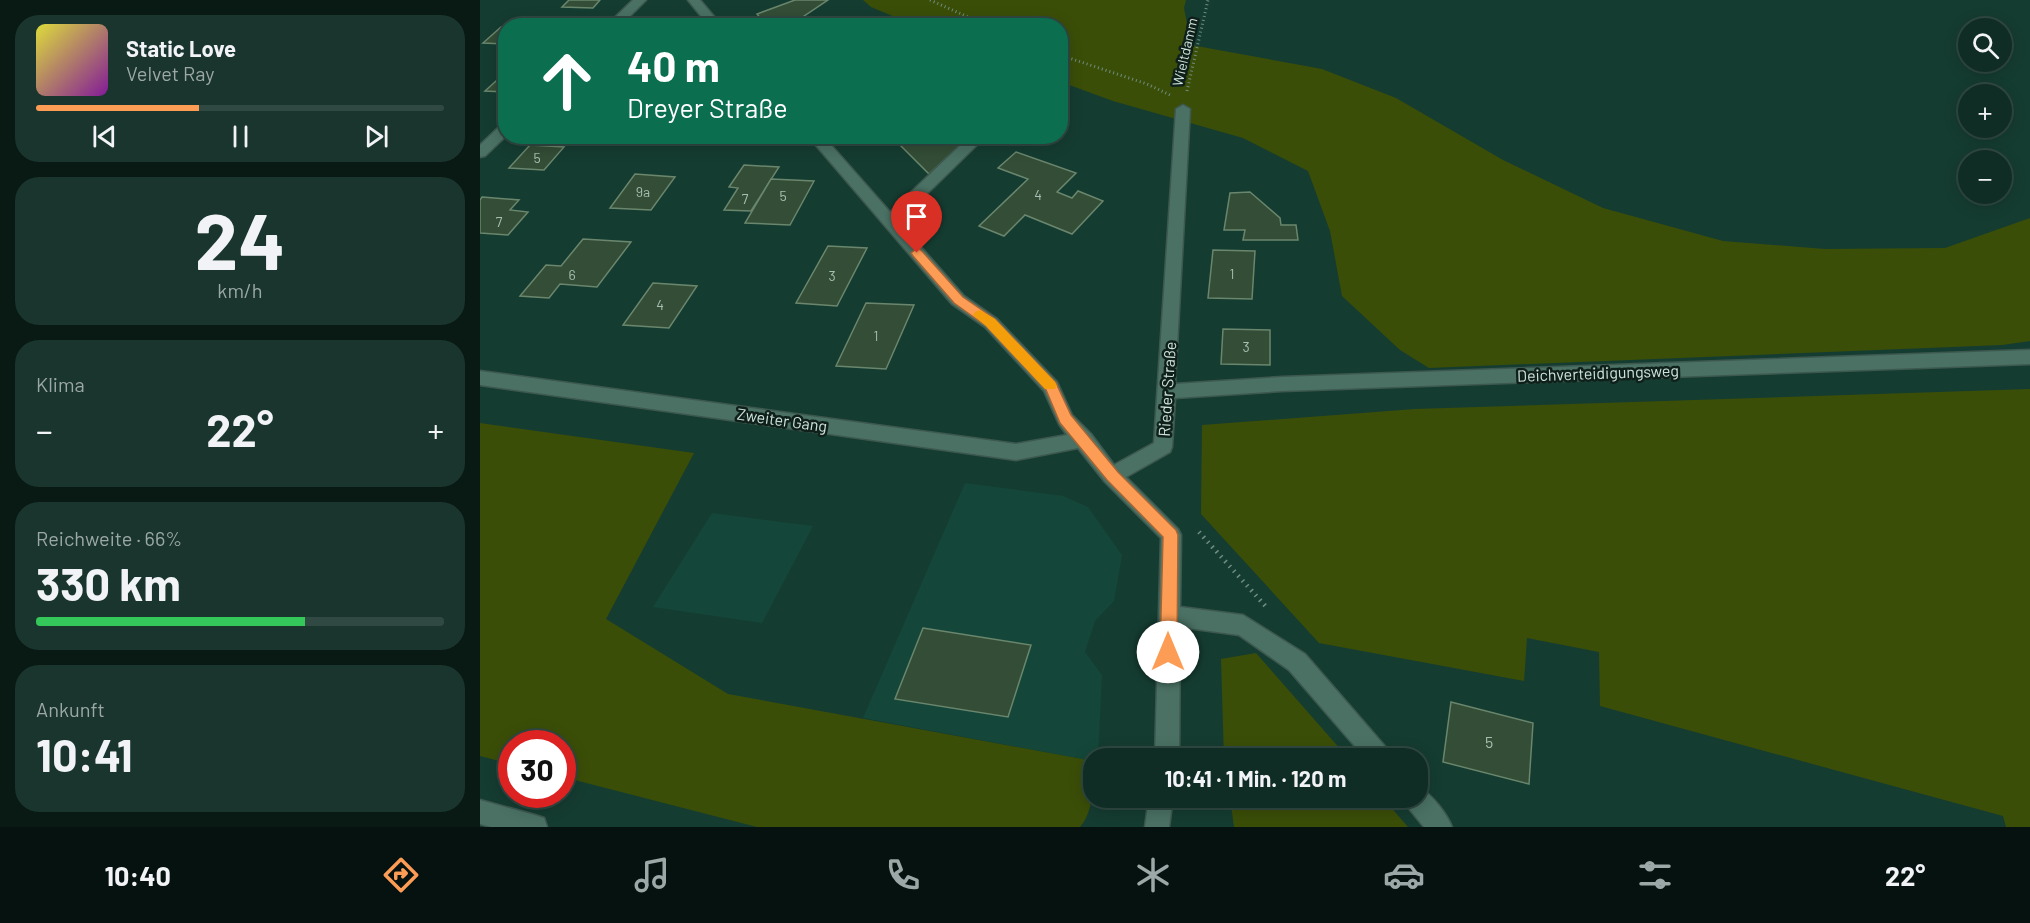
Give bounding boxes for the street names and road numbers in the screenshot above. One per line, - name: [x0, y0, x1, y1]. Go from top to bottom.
- street label: Wieltdamm: [1168, 16, 1201, 88]
- street label: Rieder Straße: [1154, 341, 1179, 437]
- street label: Deichverteidigungsweg: [1517, 360, 1679, 385]
- street label: Zweiter Gang: [736, 404, 828, 435]

